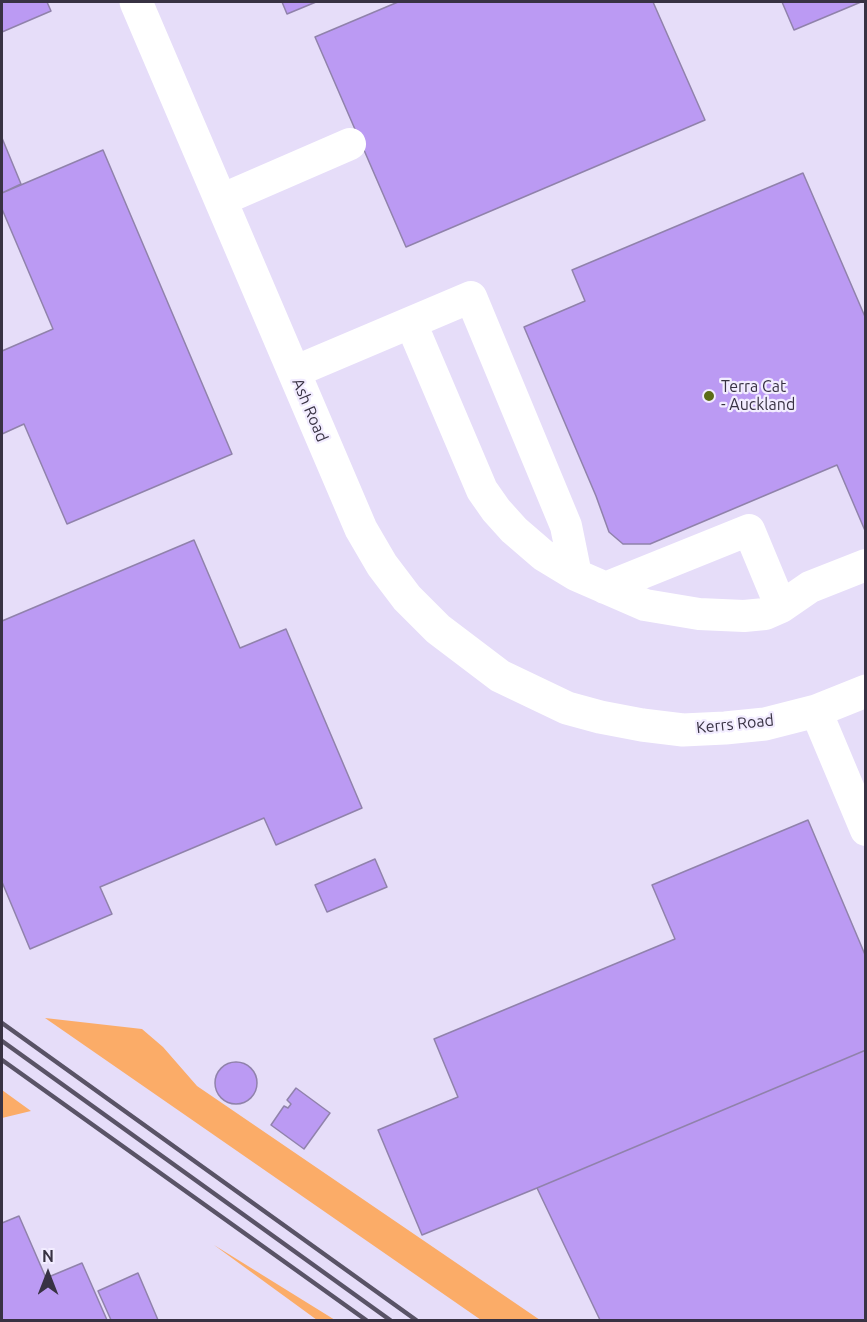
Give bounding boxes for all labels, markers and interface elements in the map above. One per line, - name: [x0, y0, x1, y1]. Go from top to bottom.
- street label: Ash Road: [288, 375, 332, 445]
- place label: Terra Cat - Auckland: [721, 377, 795, 415]
- marker: Terra Cat - Auckland: [702, 389, 716, 403]
- street label: Kerrs Road: [695, 710, 775, 738]
- north arrow: [18, 1244, 78, 1304]
- text: N: [42, 1247, 54, 1265]

